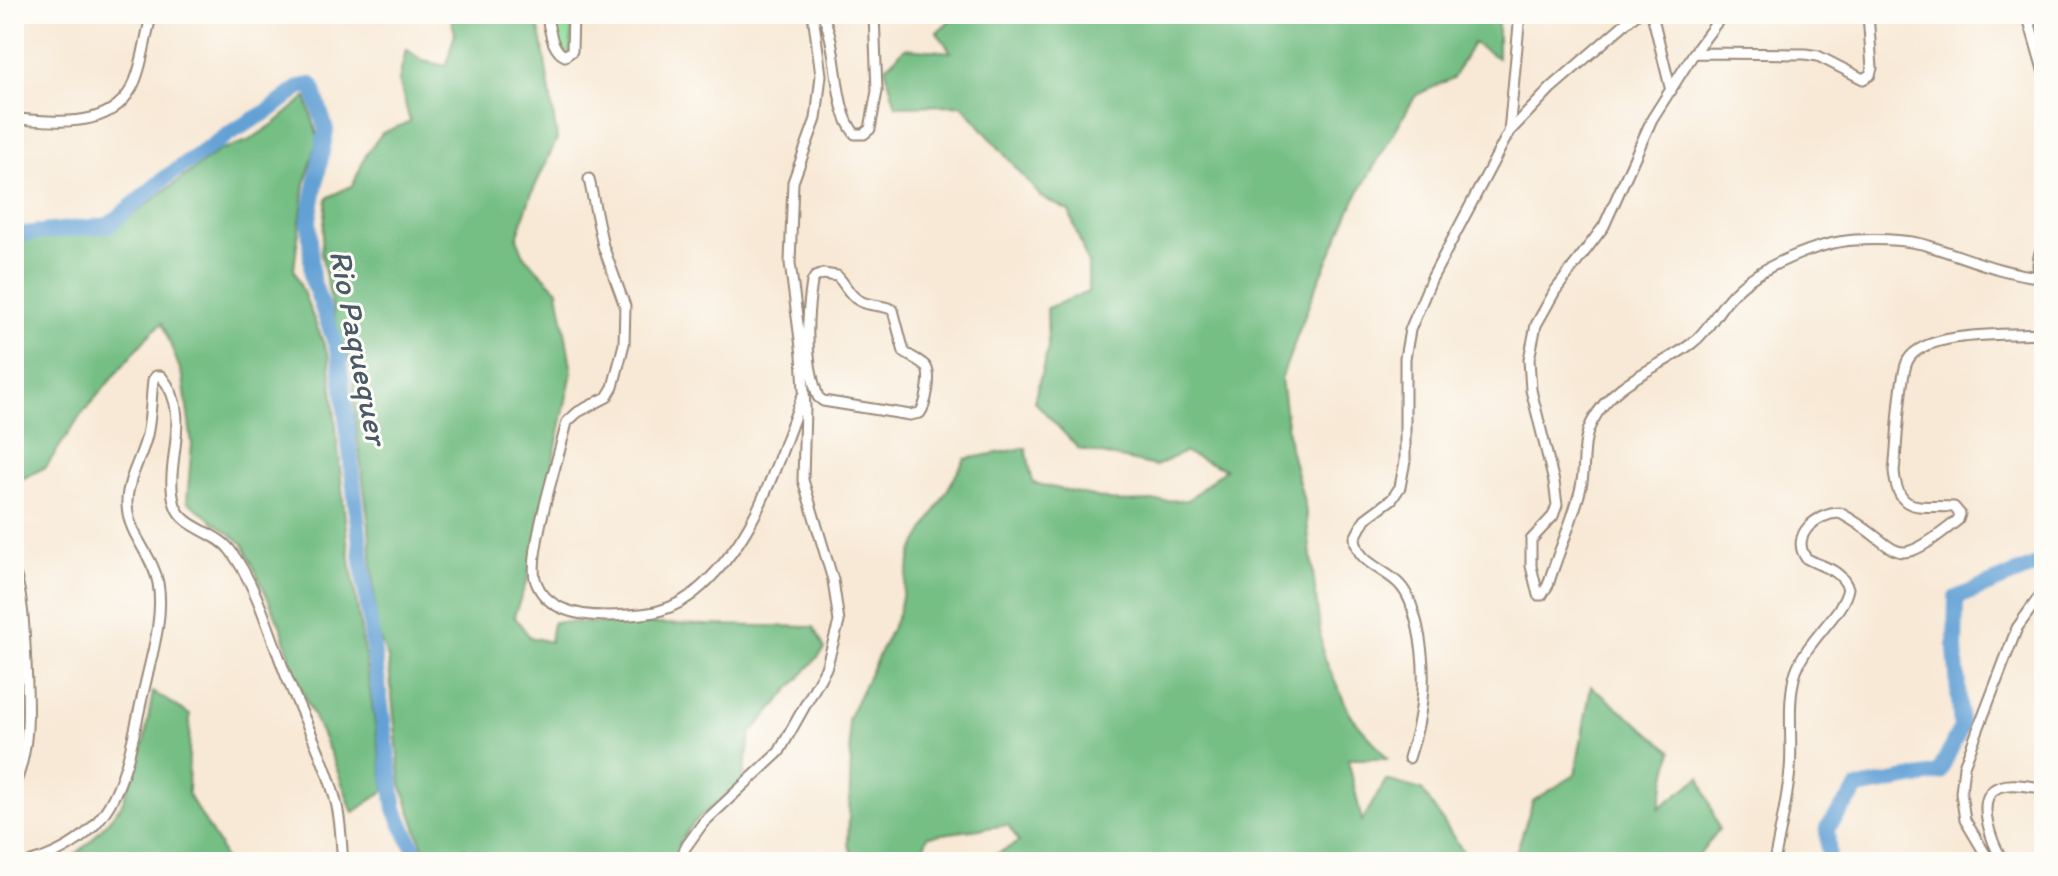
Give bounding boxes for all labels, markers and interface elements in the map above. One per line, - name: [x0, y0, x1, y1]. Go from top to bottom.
- water label: Rio Paquequer: [322, 247, 397, 451]

